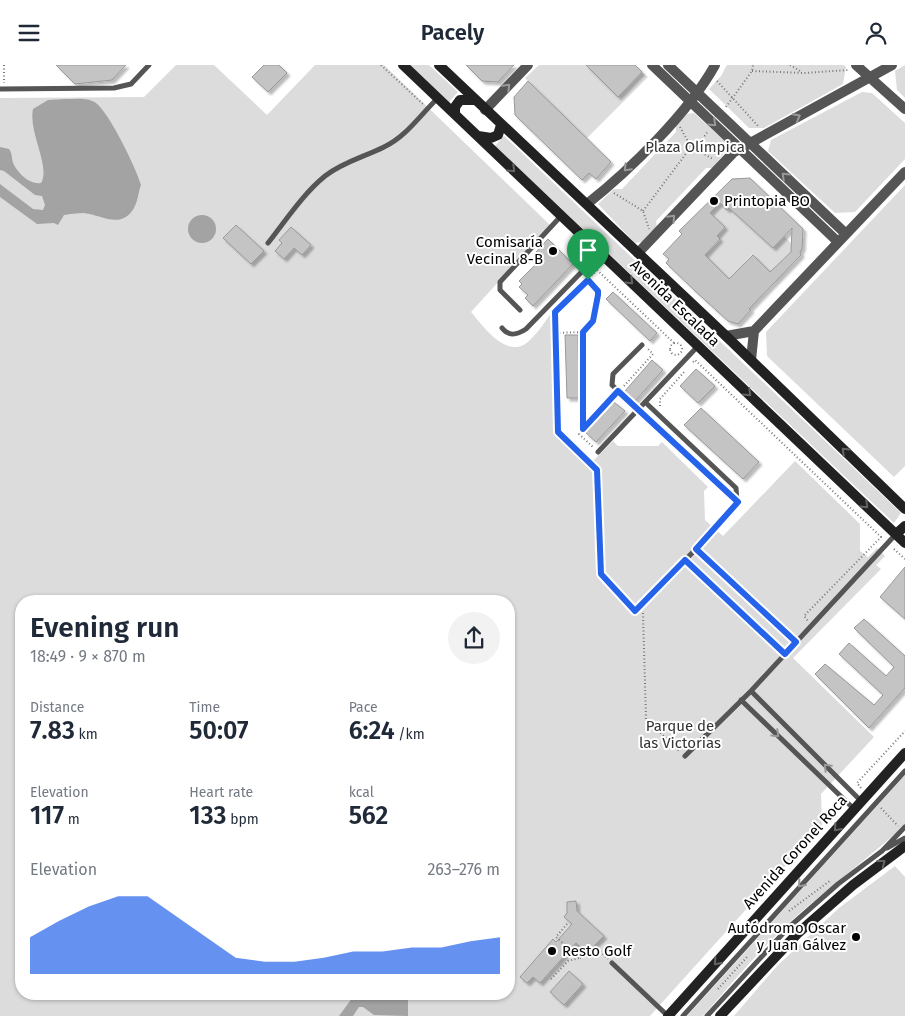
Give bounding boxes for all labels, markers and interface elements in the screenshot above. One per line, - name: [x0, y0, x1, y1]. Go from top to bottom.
- icon: menu: [15, 19, 43, 47]
- text: Pacely: [421, 19, 484, 46]
- icon: person: [862, 19, 890, 47]
- one-way arrow: [501, 84, 510, 93]
- one-way arrow: [792, 113, 801, 123]
- one-way arrow: [707, 117, 716, 126]
- park label: Plaza Olímpica: [645, 138, 745, 156]
- one-way arrow: [507, 163, 516, 172]
- one-way arrow: [624, 163, 633, 172]
- one-way arrow: [782, 173, 791, 182]
- place label: Printopia BO: [724, 192, 810, 210]
- marker: Printopia BO: [708, 195, 720, 207]
- one-way arrow: [666, 214, 675, 223]
- pin: [567, 229, 609, 280]
- place label: Comisaría Vecinal 8-B: [467, 233, 543, 268]
- icon: arrive: [574, 236, 602, 264]
- marker: Comisaría Vecinal 8-B: [547, 245, 559, 257]
- street label: Avenida Escalada: [626, 256, 724, 350]
- one-way arrow: [624, 275, 633, 284]
- one-way arrow: [742, 387, 751, 396]
- one-way arrow: [841, 448, 850, 457]
- one-way arrow: [860, 499, 869, 508]
- text: Evening run: [30, 611, 179, 644]
- button: share: [448, 612, 500, 664]
- text: 18:49 · 9 × 870 m: [30, 647, 146, 666]
- text: Distance: [30, 699, 84, 716]
- text: Time: [189, 699, 220, 716]
- text: Pace: [349, 699, 378, 716]
- text: 7.83: [30, 716, 75, 746]
- text: 50:07: [189, 716, 249, 746]
- text: 6:24: [349, 716, 395, 746]
- park label: Parque de las Victorias: [639, 717, 721, 752]
- text: km: [75, 726, 98, 743]
- text: /km: [395, 726, 425, 743]
- one-way arrow: [771, 728, 780, 737]
- one-way arrow: [824, 764, 833, 773]
- text: Elevation: [30, 784, 89, 801]
- text: Heart rate: [189, 784, 253, 801]
- text: kcal: [349, 784, 374, 801]
- street label: Avenida Coronel Roca: [739, 791, 851, 913]
- text: 117: [30, 801, 64, 831]
- text: 133: [189, 801, 226, 831]
- text: 562: [349, 801, 388, 831]
- text: m: [64, 811, 80, 828]
- text: bpm: [226, 811, 259, 828]
- one-way arrow: [834, 823, 843, 832]
- one-way arrow: [877, 859, 886, 868]
- text: Elevation: [30, 860, 97, 879]
- text: 263–276 m: [427, 860, 500, 879]
- one-way arrow: [798, 879, 807, 888]
- place label: Autódromo Oscar y Juan Gálvez: [728, 919, 846, 954]
- marker: Autódromo Oscar y Juan Gálvez: [850, 931, 862, 943]
- place label: Resto Golf: [562, 942, 633, 960]
- marker: Resto Golf: [546, 945, 558, 957]
- one-way arrow: [713, 956, 722, 965]

